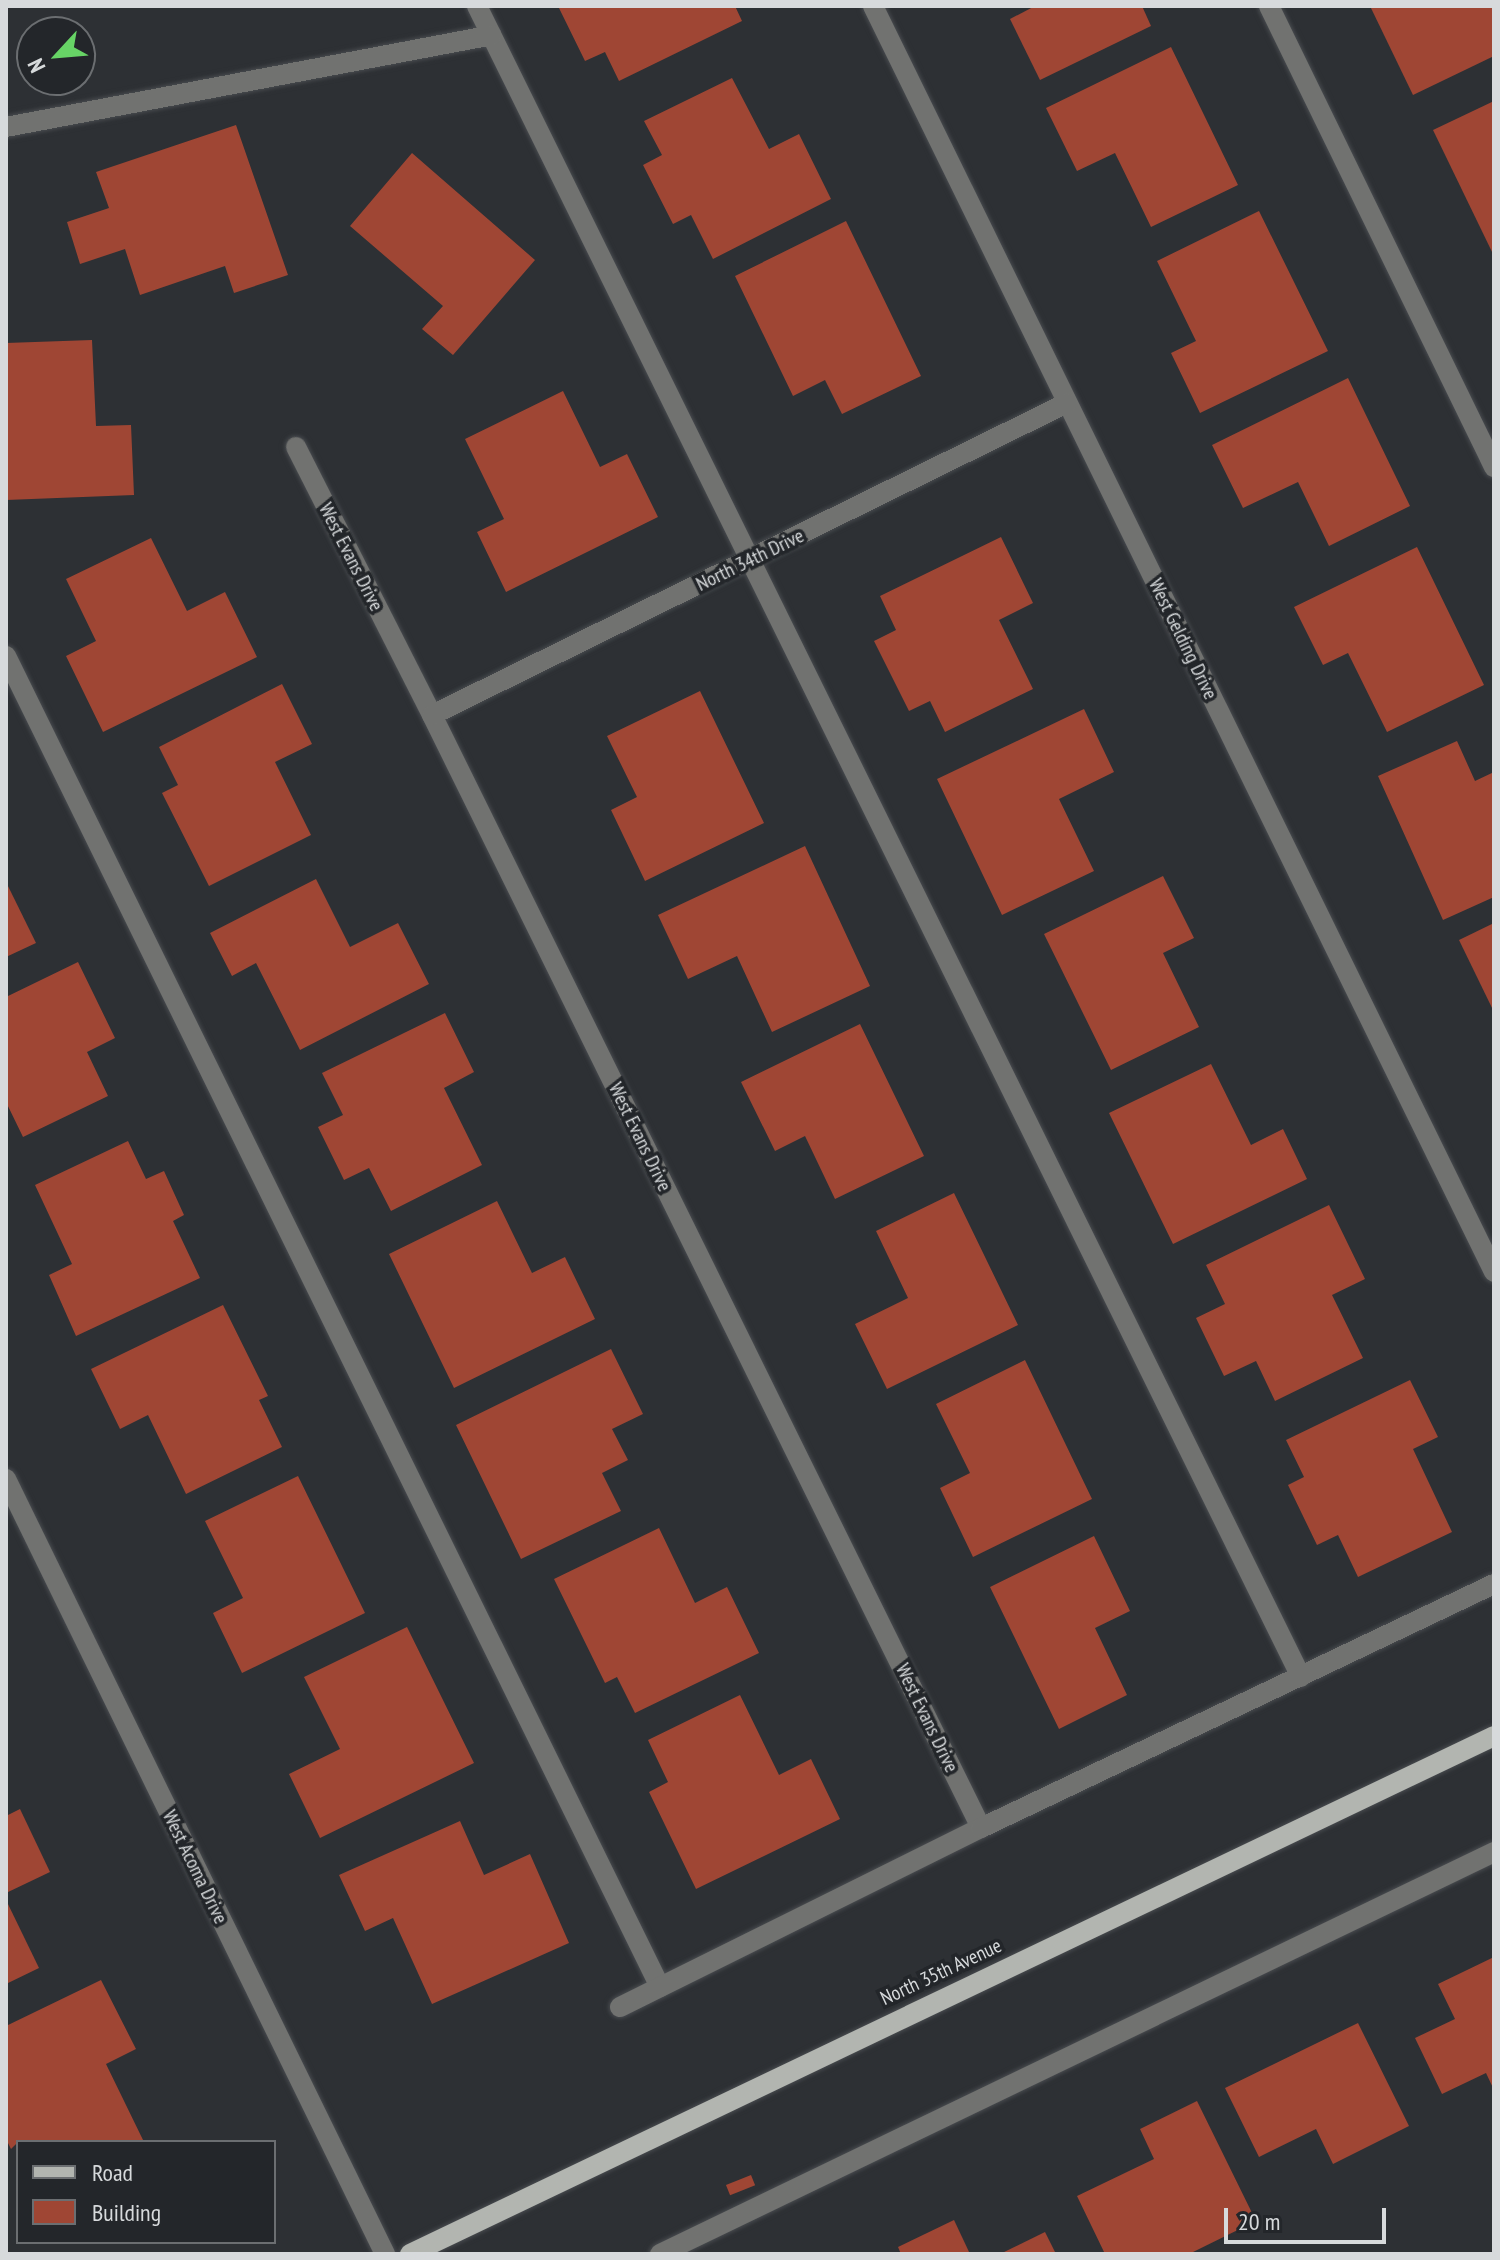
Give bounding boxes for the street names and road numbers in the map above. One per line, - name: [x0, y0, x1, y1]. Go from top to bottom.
- street label: West Evans Drive: [314, 499, 388, 615]
- street label: North 34th Drive: [692, 524, 808, 596]
- street label: West Gelding Drive: [1143, 575, 1223, 703]
- street label: West Evans Drive: [603, 1079, 677, 1195]
- street label: West Evans Drive: [890, 1660, 964, 1776]
- street label: West Acoma Drive: [157, 1806, 233, 1928]
- street label: North 35th Avenue: [877, 1933, 1005, 2011]

